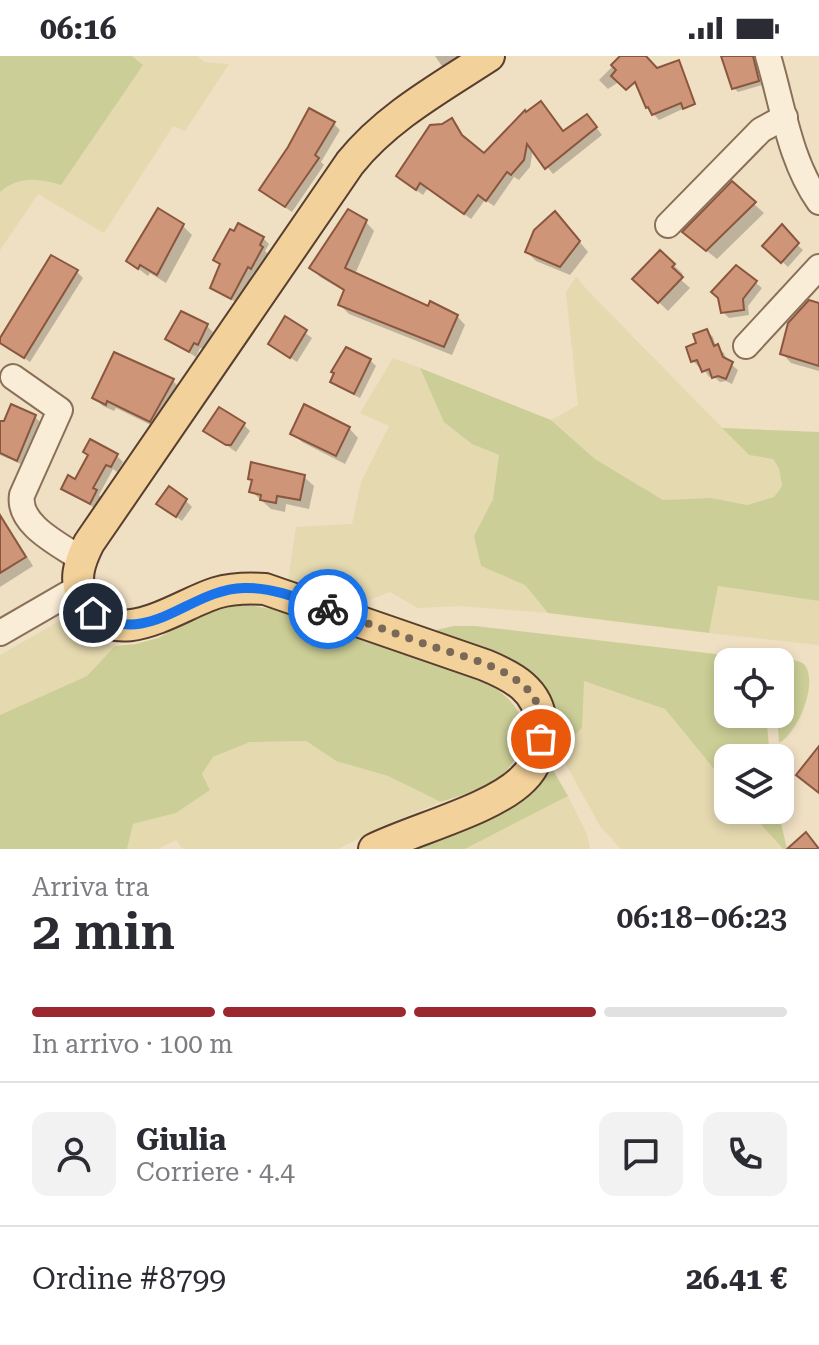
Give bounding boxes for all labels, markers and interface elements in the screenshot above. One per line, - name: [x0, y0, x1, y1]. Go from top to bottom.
- text: 06:16: [40, 11, 117, 46]
- courier: [288, 569, 368, 649]
- pin: [59, 579, 127, 647]
- icon: bike: [306, 587, 350, 631]
- icon: home: [71, 591, 115, 635]
- map controls: [714, 648, 794, 824]
- button: locate: [714, 648, 794, 728]
- pin: [507, 705, 575, 773]
- icon: bag: [519, 717, 563, 761]
- button: layers: [714, 744, 794, 824]
- text: Arriva tra: [32, 872, 149, 902]
- text: 06:18–06:23: [617, 900, 787, 935]
- text: 2 min: [32, 901, 175, 962]
- text: In arrivo · 100 m: [32, 1029, 233, 1059]
- button: person: [32, 1112, 116, 1196]
- button: chat: [599, 1112, 683, 1196]
- button: phone: [703, 1112, 787, 1196]
- text: Giulia: [136, 1122, 226, 1157]
- text: Corriere · 4.4: [136, 1157, 295, 1187]
- text: Ordine #8799: [32, 1261, 226, 1296]
- text: 26.41 €: [686, 1261, 787, 1296]

